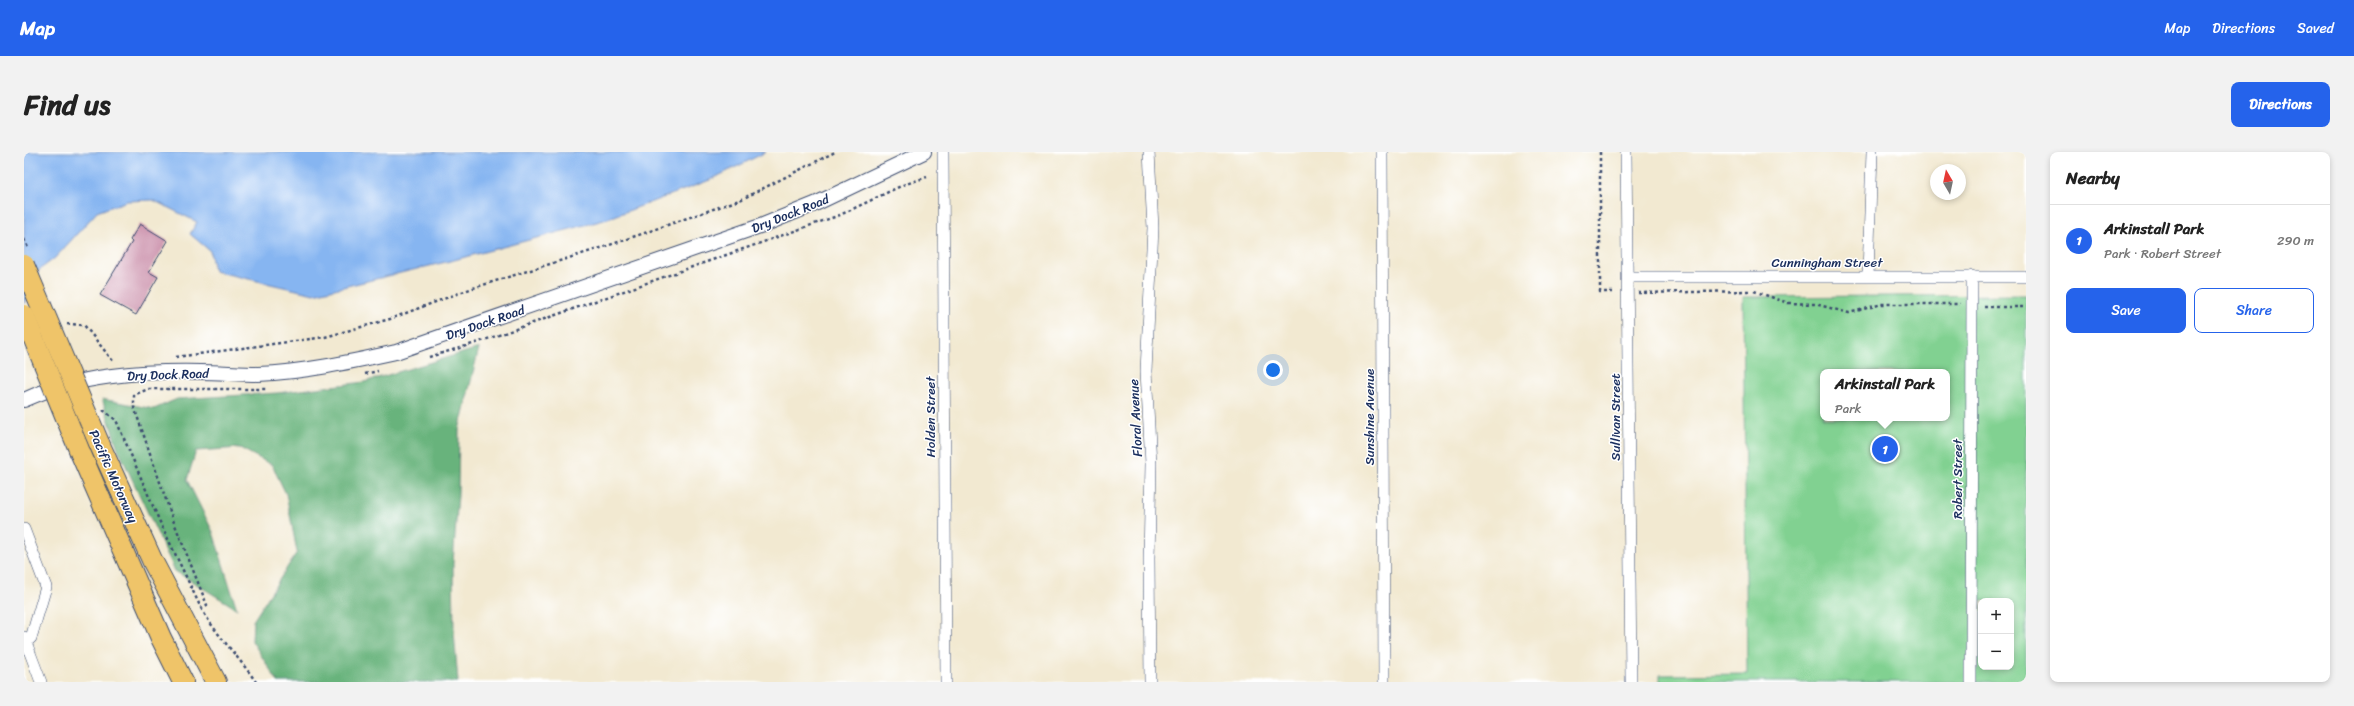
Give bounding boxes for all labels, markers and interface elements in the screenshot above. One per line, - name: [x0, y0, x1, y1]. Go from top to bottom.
- text: Map: [20, 12, 55, 45]
- text: Map: [2164, 16, 2190, 41]
- text: Directions: [2212, 16, 2275, 41]
- text: Saved: [2297, 16, 2334, 41]
- text: Find us: [24, 80, 111, 129]
- button: Directions: [2231, 82, 2330, 127]
- text: Nearby: [2066, 163, 2120, 193]
- north arrow: [1930, 164, 1966, 200]
- street label: Dry Dock Road: [748, 187, 834, 240]
- text: Arkinstall Park: [2104, 216, 2204, 242]
- text: 1: [2076, 229, 2082, 252]
- text: 290 m: [2277, 229, 2314, 252]
- text: Park · Robert Street: [2104, 242, 2221, 265]
- street label: Cunningham Street: [1772, 251, 1883, 274]
- button: Save: [2066, 288, 2186, 333]
- button: Share: [2194, 288, 2314, 333]
- street label: Dry Dock Road: [443, 298, 529, 347]
- your location: [1263, 360, 1283, 380]
- street label: Dry Dock Road: [127, 362, 211, 387]
- street label: Sunshine Avenue: [1358, 369, 1381, 465]
- popup: [1820, 369, 1950, 421]
- text: Arkinstall Park: [1835, 371, 1935, 397]
- street label: Sullivan Street: [1604, 373, 1627, 461]
- street label: Holden Street: [919, 376, 942, 457]
- street label: Floral Avenue: [1122, 378, 1149, 457]
- text: Park: [1835, 397, 1861, 420]
- street label: Pacific Motorway: [83, 426, 145, 527]
- pin: 1: [1872, 434, 1898, 464]
- street label: Robert Street: [1946, 438, 1969, 519]
- map controls: [1978, 598, 2014, 670]
- button: +: [1978, 598, 2014, 634]
- button: −: [1978, 634, 2014, 670]

